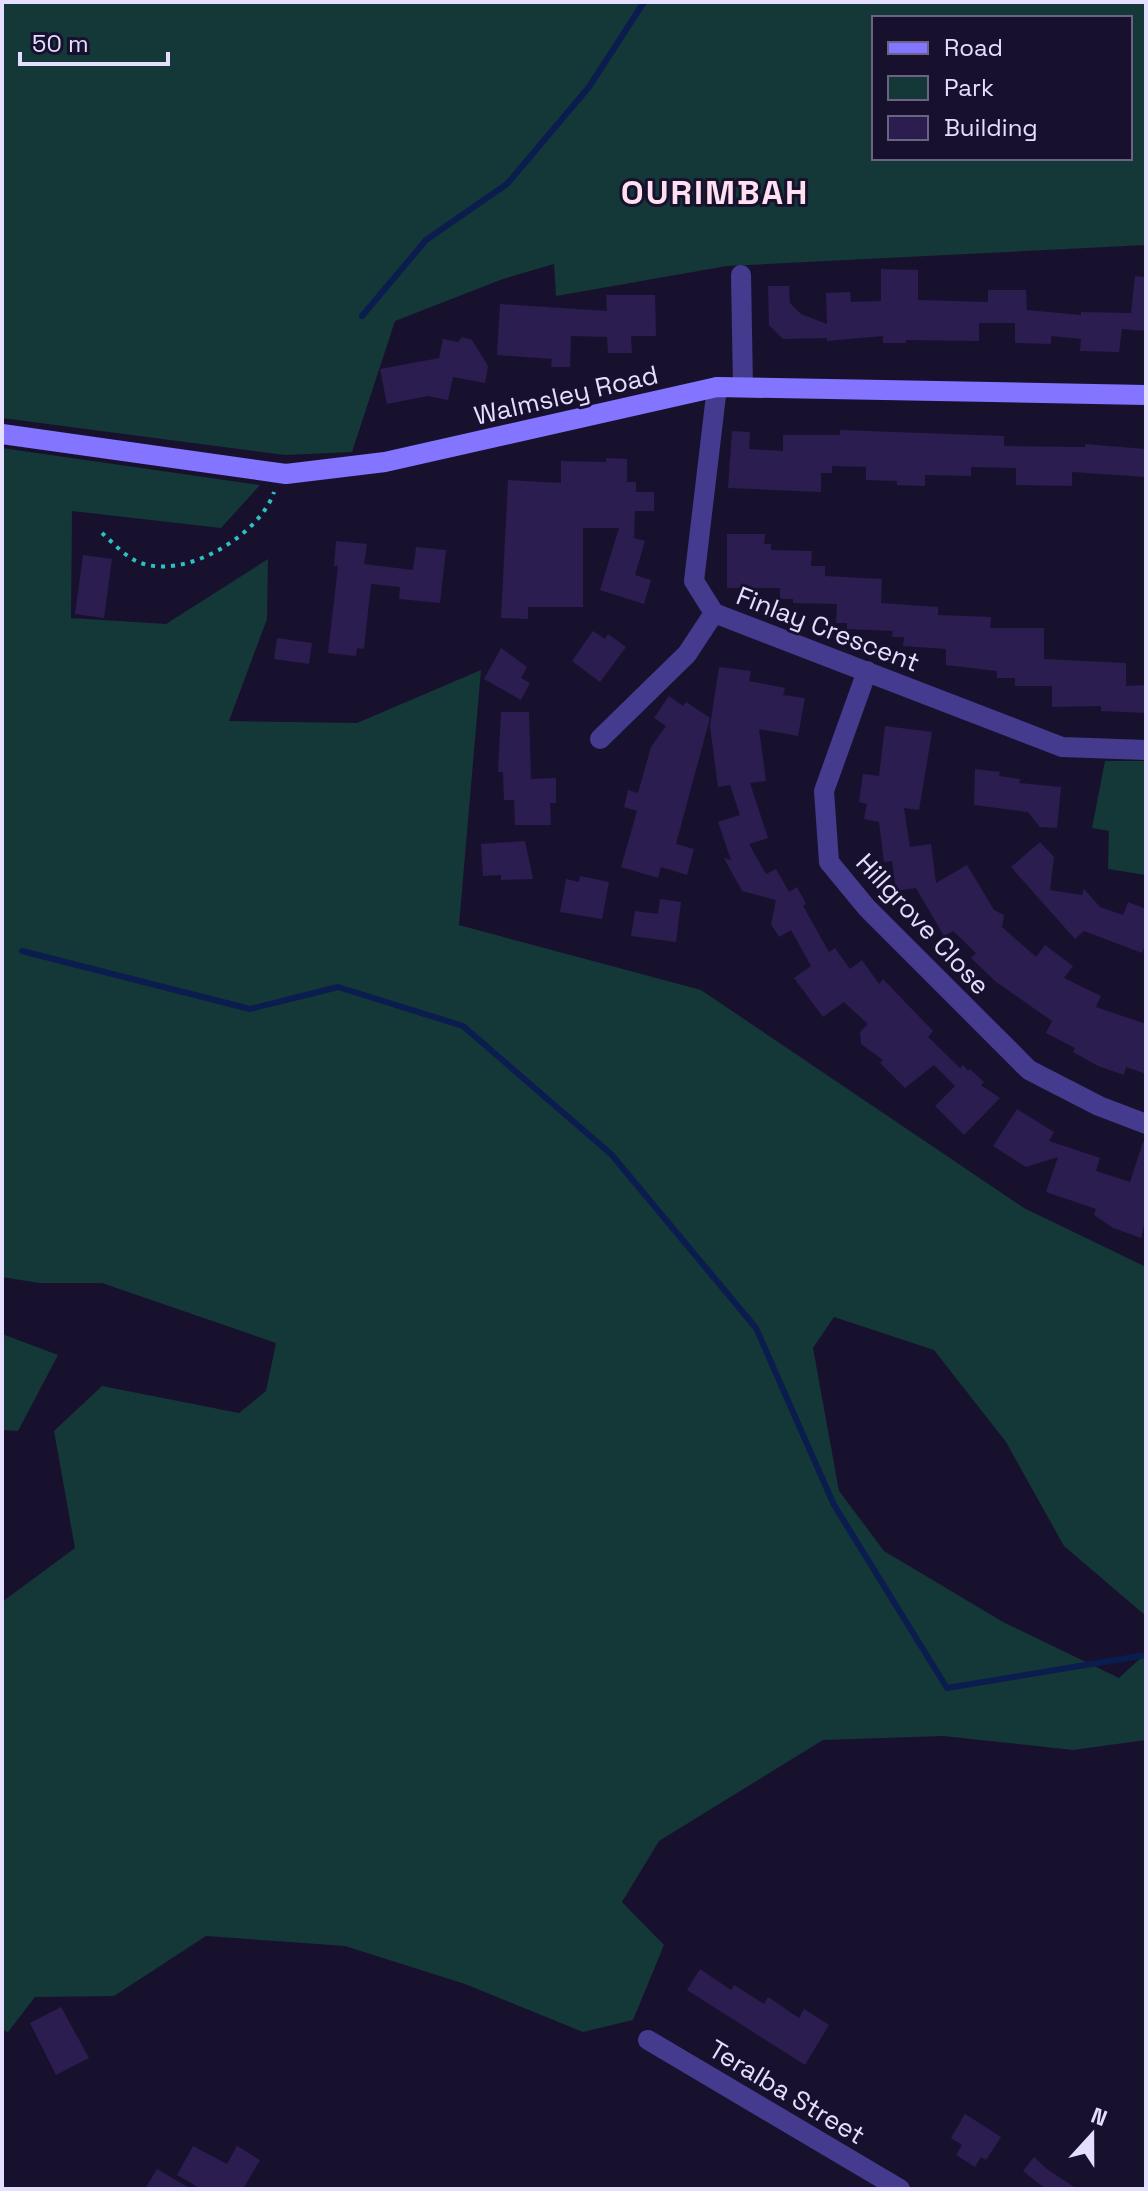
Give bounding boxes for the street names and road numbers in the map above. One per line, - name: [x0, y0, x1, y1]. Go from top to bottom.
- street label: Walmsley Road: [471, 357, 661, 433]
- street label: Finlay Crescent: [732, 578, 924, 680]
- street label: Hillgrove Close: [849, 846, 997, 1002]
- street label: Teralba Street: [703, 2032, 871, 2152]

